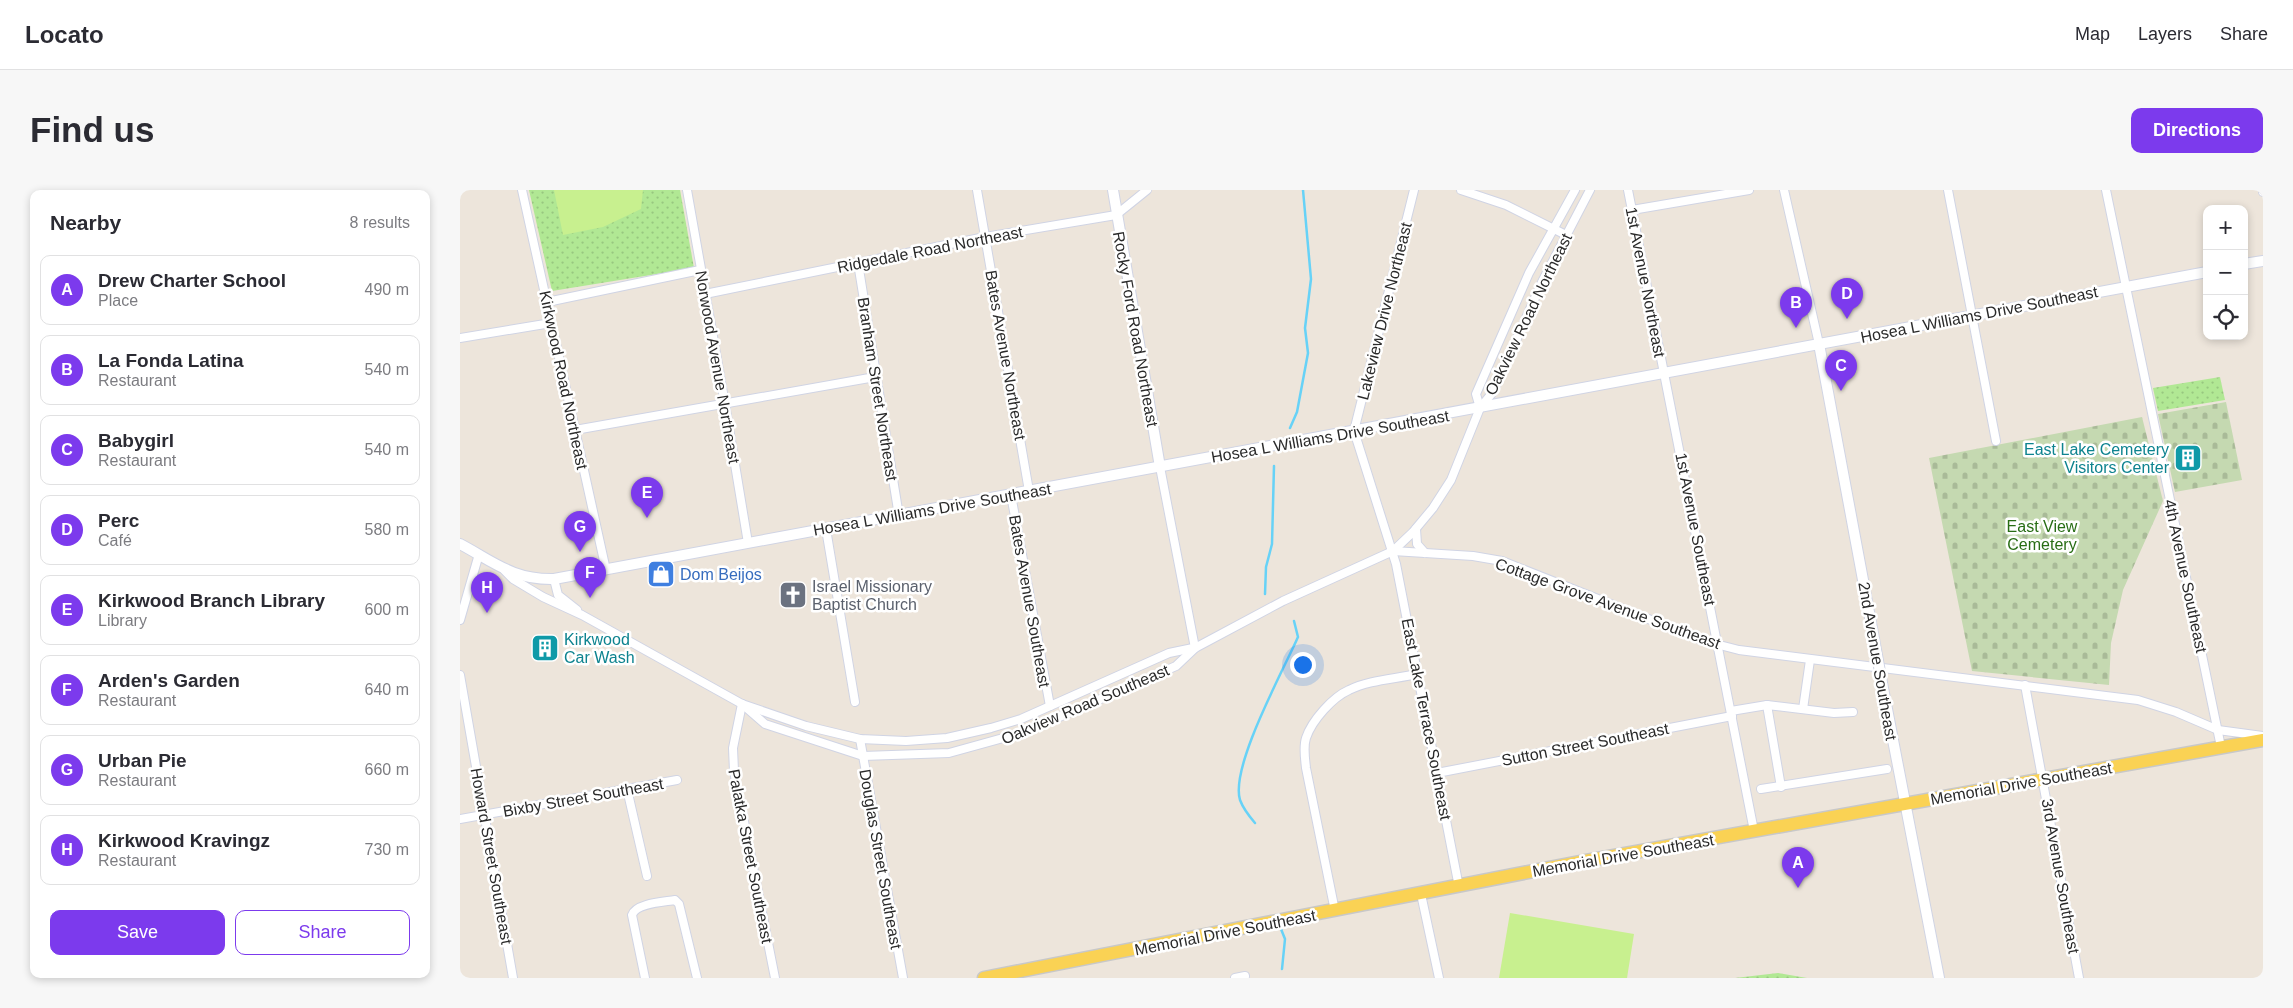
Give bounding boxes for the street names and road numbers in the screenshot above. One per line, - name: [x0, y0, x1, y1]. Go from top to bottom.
- street label: 1st Avenue Northeast: [1623, 206, 1669, 359]
- street label: Lakeview Drive Northeast: [1354, 220, 1415, 402]
- street label: Ridgedale Road Northeast: [836, 223, 1025, 276]
- street label: Rocky Ford Road Northeast: [1110, 230, 1161, 429]
- street label: Oakview Road Northeast: [1482, 230, 1575, 398]
- street label: Norwood Avenue Northeast: [692, 269, 743, 465]
- street label: Bates Avenue Northeast: [982, 269, 1029, 442]
- street label: Hosea L Williams Drive Southeast: [1859, 283, 2100, 346]
- street label: Kirkwood Road Northeast: [536, 289, 591, 472]
- street label: Branham Street Northeast: [855, 296, 901, 483]
- street label: Hosea L Williams Drive Southeast: [1210, 407, 1451, 466]
- street label: 1st Avenue Southeast: [1672, 451, 1719, 608]
- street label: Hosea L Williams Drive Southeast: [812, 480, 1053, 539]
- street label: 4th Avenue Southeast: [2161, 498, 2210, 655]
- street label: Bates Avenue Southeast: [1006, 513, 1053, 689]
- street label: Cottage Grove Avenue Southeast: [1493, 555, 1723, 652]
- street label: 2nd Avenue Southeast: [1855, 580, 1900, 742]
- street label: East Lake Terrace Southeast: [1399, 617, 1455, 822]
- street label: Oakview Road Southeast: [999, 661, 1172, 748]
- street label: Sutton Street Southeast: [1500, 720, 1671, 769]
- street label: Memorial Drive Southeast: [1929, 759, 2114, 808]
- street label: Howard Street Southeast: [468, 767, 515, 946]
- street label: Palatka Street Southeast: [725, 768, 776, 945]
- street label: Douglas Street Southeast: [856, 768, 905, 951]
- street label: Bixby Street Southeast: [501, 775, 665, 820]
- street label: 3rd Avenue Southeast: [2038, 797, 2083, 955]
- street label: Memorial Drive Southeast: [1531, 831, 1716, 880]
- street label: Memorial Drive Southeast: [1133, 906, 1318, 958]

